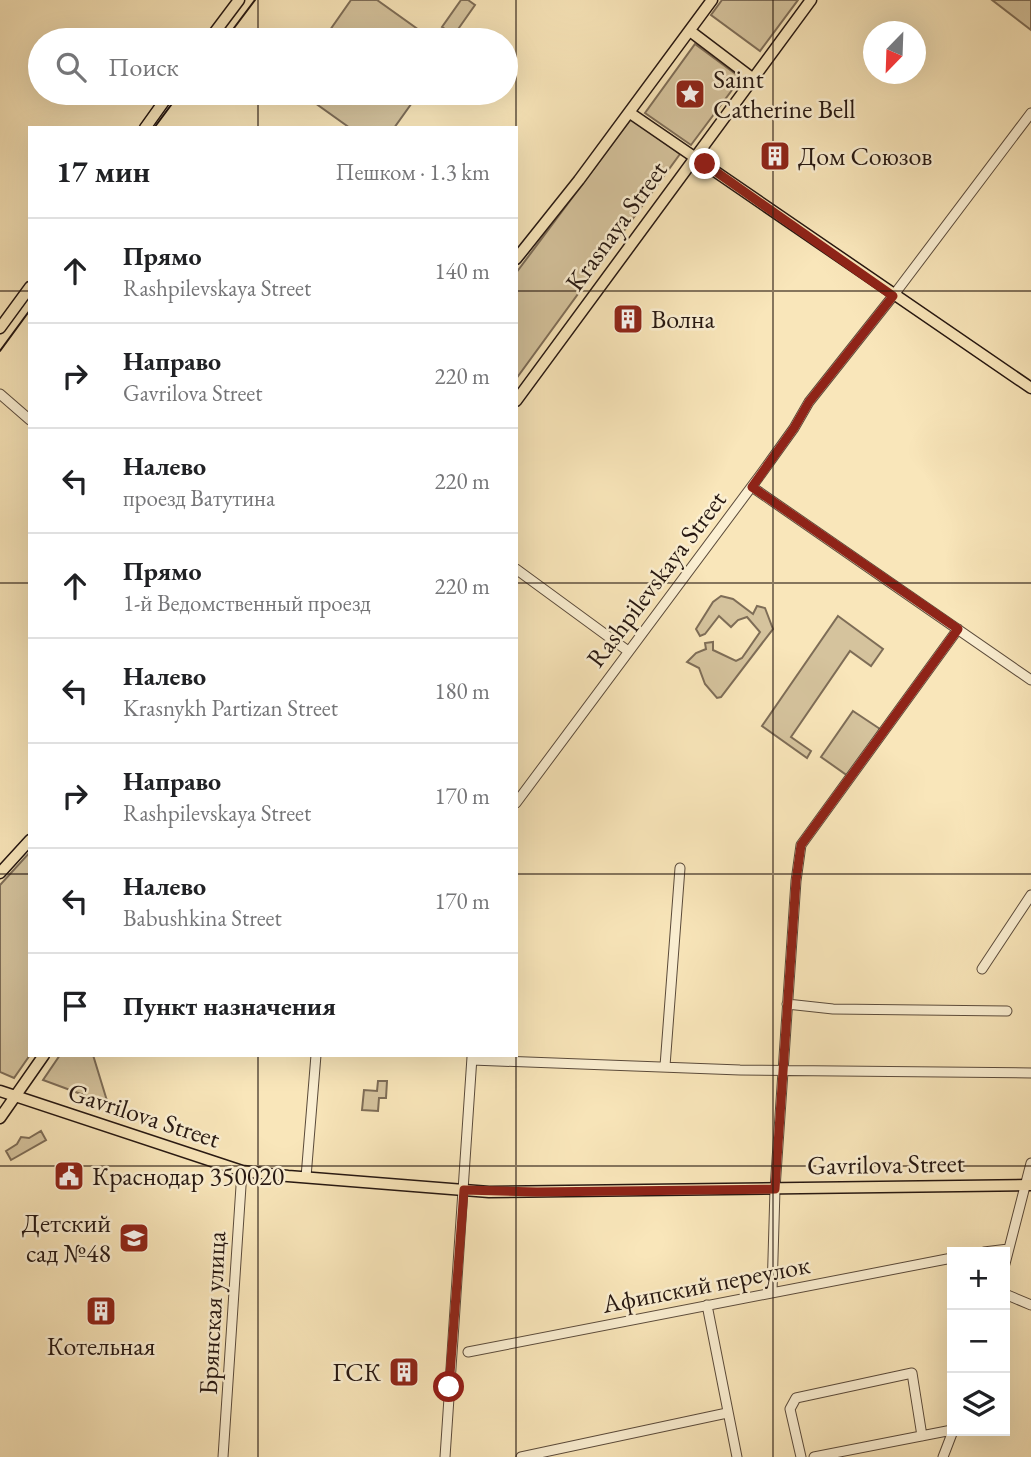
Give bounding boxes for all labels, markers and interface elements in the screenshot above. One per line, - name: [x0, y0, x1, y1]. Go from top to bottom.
- north arrow: [863, 21, 926, 84]
- search box: [28, 28, 518, 105]
- icon: search: [52, 48, 90, 86]
- text: Поиск: [108, 50, 179, 84]
- place label: Saint Catherine Bell: [713, 62, 856, 126]
- place icon: Saint Catherine Bell: [673, 77, 707, 111]
- building icon: Дом Союзов: [758, 139, 792, 173]
- place label: Дом Союзов: [798, 139, 932, 173]
- route end: [689, 148, 720, 179]
- text: 17 мин: [56, 152, 150, 191]
- street label: Krasnaya Street: [557, 154, 675, 298]
- text: Пешком · 1.3 km: [336, 157, 490, 187]
- text: Прямо: [123, 239, 202, 273]
- icon: ahead: [56, 252, 94, 290]
- text: 140 m: [434, 256, 490, 286]
- text: Rashpilevskaya Street: [123, 273, 311, 303]
- building icon: Волна: [611, 302, 645, 336]
- place label: Волна: [651, 302, 716, 336]
- text: Направо: [123, 344, 221, 378]
- icon: right: [56, 357, 94, 395]
- text: 220 m: [434, 361, 490, 391]
- text: Gavrilova Street: [123, 378, 262, 408]
- text: Налево: [123, 449, 206, 483]
- icon: left: [56, 462, 94, 500]
- text: 220 m: [434, 466, 490, 496]
- text: проезд Ватутина: [123, 483, 275, 513]
- street label: Rashpilevskaya Street: [578, 484, 734, 674]
- text: Прямо: [123, 554, 202, 588]
- icon: ahead: [56, 567, 94, 605]
- text: 220 m: [434, 571, 490, 601]
- text: 1-й Ведомственный проезд: [123, 588, 371, 618]
- text: Налево: [123, 659, 206, 693]
- icon: left: [56, 672, 94, 710]
- text: 180 m: [434, 676, 490, 706]
- text: Krasnykh Partizan Street: [123, 693, 338, 723]
- text: Направо: [123, 764, 221, 798]
- icon: right: [56, 777, 94, 815]
- text: 170 m: [434, 781, 490, 811]
- text: Rashpilevskaya Street: [123, 798, 311, 828]
- text: Налево: [123, 869, 206, 903]
- icon: left: [56, 882, 94, 920]
- text: 170 m: [434, 886, 490, 916]
- text: Babushkina Street: [123, 903, 282, 933]
- icon: arrive: [56, 987, 94, 1025]
- text: Пункт назначения: [123, 989, 336, 1023]
- street label: Gavrilova Street: [64, 1074, 224, 1156]
- street label: Gavrilova Street: [807, 1146, 965, 1182]
- public building icon: Краснодар 350020: [52, 1159, 86, 1193]
- place label: Краснодар 350020: [92, 1159, 284, 1193]
- place label: Детский сад №48: [22, 1206, 111, 1270]
- school or university icon: Детский сад №48: [117, 1221, 151, 1255]
- street label: Брянская улица: [191, 1230, 233, 1396]
- street label: Афипский переулок: [598, 1247, 813, 1321]
- map controls: [947, 1247, 1010, 1436]
- button: +: [947, 1247, 1010, 1310]
- building icon: Котельная: [84, 1294, 118, 1328]
- button: −: [947, 1310, 1010, 1373]
- place label: Котельная: [47, 1329, 155, 1363]
- place label: ГСК: [332, 1355, 382, 1389]
- building icon: ГСК: [387, 1355, 421, 1389]
- route start: [433, 1371, 464, 1402]
- button: layers: [947, 1373, 1010, 1436]

